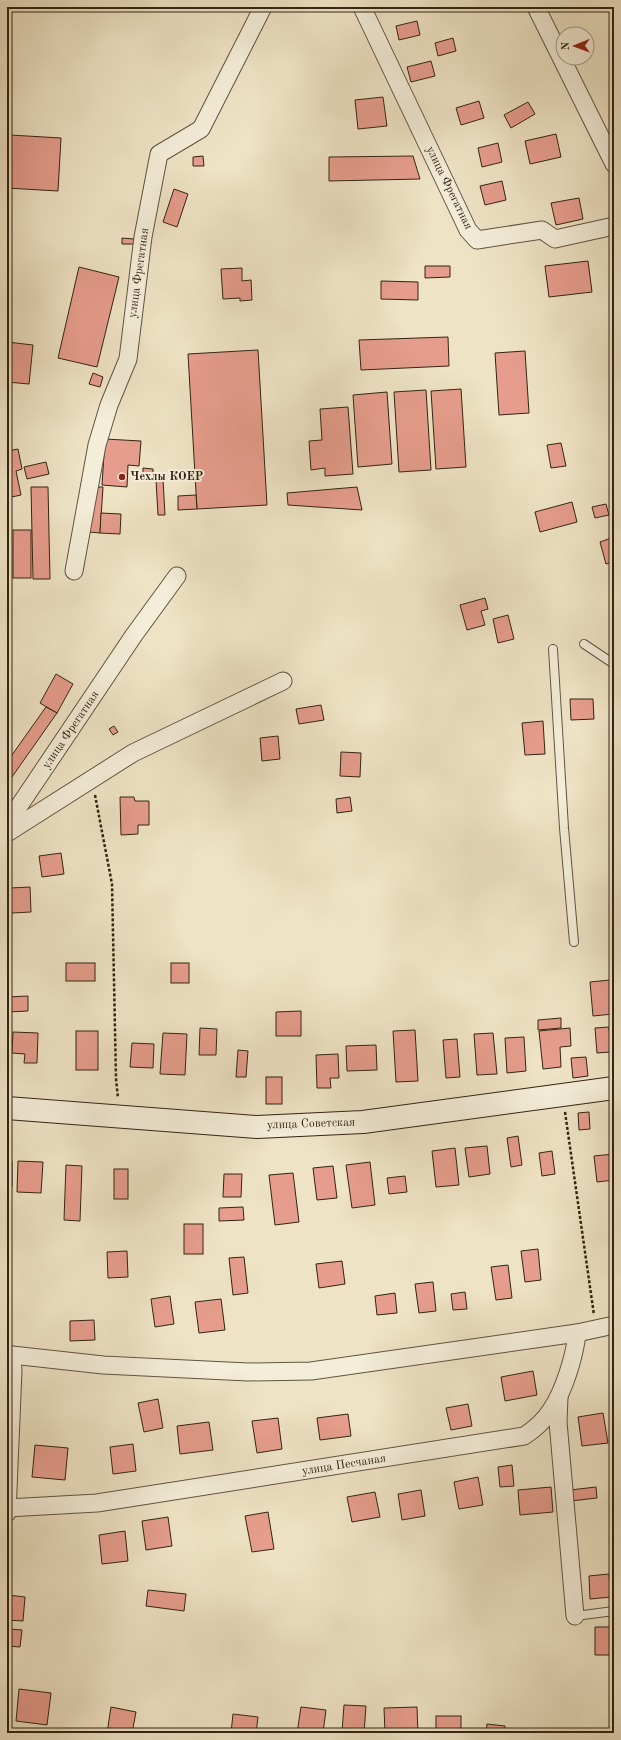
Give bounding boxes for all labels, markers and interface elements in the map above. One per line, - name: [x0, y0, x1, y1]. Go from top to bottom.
- north arrow: [555, 26, 595, 66]
- text: N: [561, 41, 572, 50]
- street label: улица Фрегатная: [424, 144, 474, 232]
- street label: улица Фрегатная: [127, 227, 151, 319]
- place label: Чехлы КОЕР: [130, 471, 203, 483]
- marker: Чехлы КОЕР: [117, 472, 127, 482]
- street label: улица Фрегатная: [41, 689, 101, 771]
- street label: улица Советская: [267, 1116, 355, 1132]
- street label: улица Песчаная: [301, 1452, 387, 1478]

